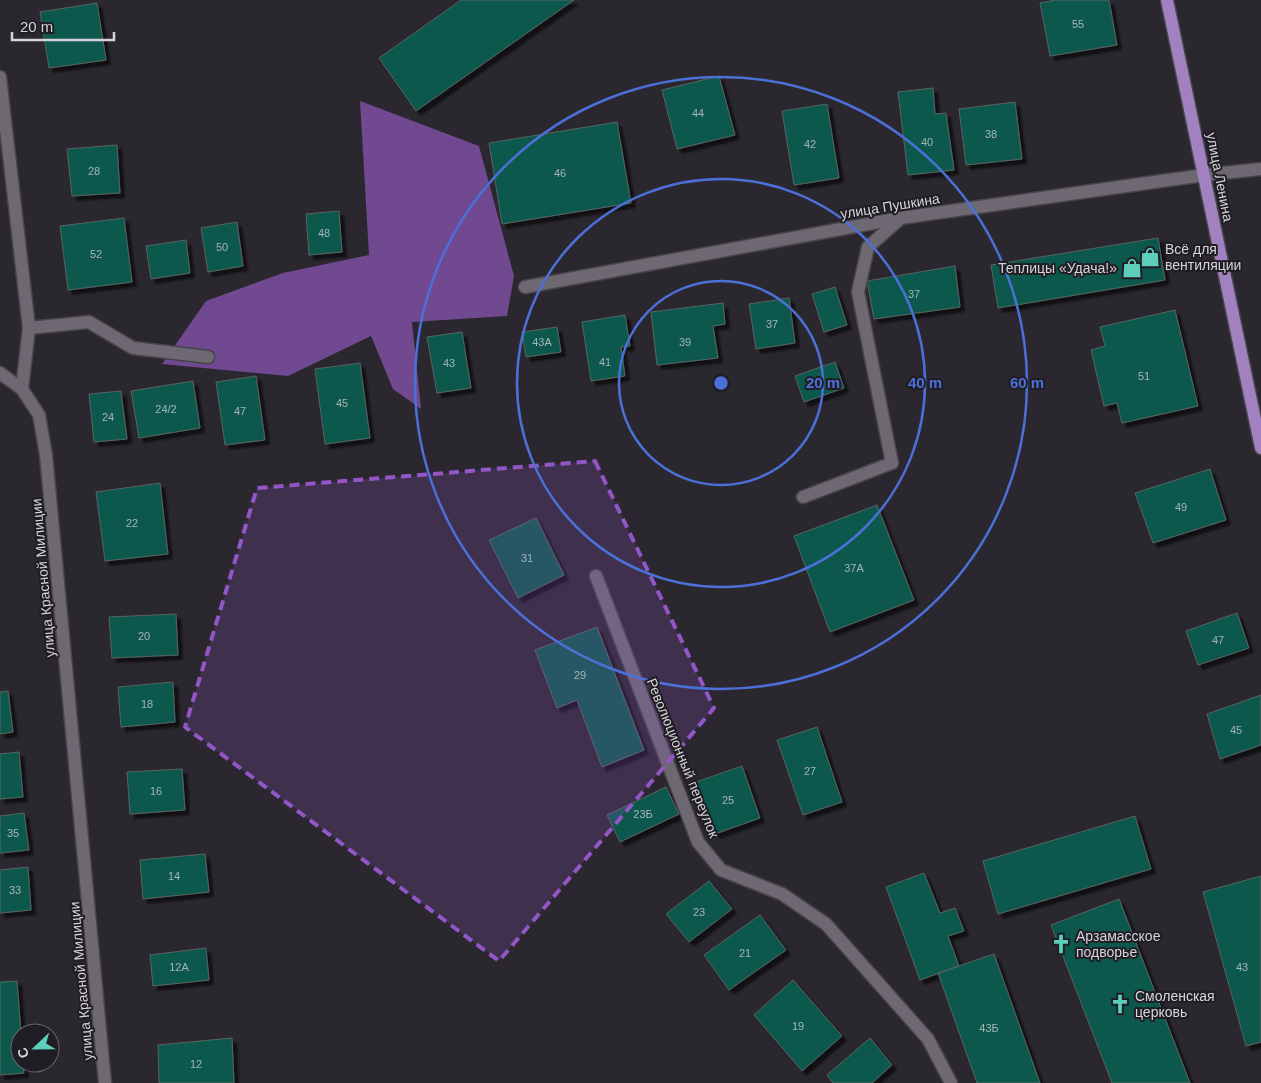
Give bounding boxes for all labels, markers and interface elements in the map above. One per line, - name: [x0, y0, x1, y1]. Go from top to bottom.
- scale bar: [12, 10, 115, 42]
- text: 20 m: [20, 18, 53, 35]
- house number: 55: [1072, 18, 1084, 30]
- house number: 44: [692, 107, 704, 119]
- house number: 38: [985, 128, 997, 140]
- street label: улица Ленина: [1204, 131, 1237, 223]
- house number: 40: [921, 136, 933, 148]
- house number: 42: [804, 138, 816, 150]
- house number: 28: [88, 165, 100, 177]
- house number: 46: [554, 167, 566, 179]
- street label: улица Пушкина: [839, 190, 941, 222]
- house number: 48: [318, 227, 330, 239]
- house number: 50: [216, 241, 228, 253]
- place label: Всё для вентиляции: [1165, 241, 1241, 273]
- shop icon: Всё для вентиляции: [1139, 246, 1161, 268]
- house number: 52: [90, 248, 102, 260]
- shop icon: Теплицы «Удача!»: [1121, 257, 1143, 279]
- place label: Теплицы «Удача!»: [998, 260, 1117, 276]
- house number: 37: [908, 288, 920, 300]
- house number: 37: [766, 318, 778, 330]
- house number: 43А: [532, 336, 552, 348]
- house number: 39: [679, 336, 691, 348]
- house number: 41: [599, 356, 611, 368]
- house number: 43: [443, 357, 455, 369]
- house number: 51: [1138, 370, 1150, 382]
- centre of rings: [712, 374, 730, 392]
- text: 20 m: [806, 374, 840, 391]
- text: 40 m: [908, 374, 942, 391]
- text: 60 m: [1010, 374, 1044, 391]
- house number: 45: [336, 397, 348, 409]
- house number: 24/2: [155, 403, 177, 415]
- house number: 47: [234, 405, 246, 417]
- house number: 24: [102, 411, 114, 423]
- street label: улица Красной Милиции: [28, 498, 58, 658]
- house number: 49: [1175, 501, 1187, 513]
- house number: 22: [126, 517, 138, 529]
- house number: 31: [521, 552, 533, 564]
- house number: 37А: [844, 562, 864, 574]
- house number: 20: [138, 630, 150, 642]
- house number: 47: [1212, 634, 1224, 646]
- house number: 29: [574, 669, 586, 681]
- street label: Революционный переулок: [644, 676, 723, 841]
- house number: 18: [141, 698, 153, 710]
- house number: 45: [1230, 724, 1242, 736]
- house number: 27: [804, 765, 816, 777]
- house number: 16: [150, 785, 162, 797]
- house number: 25: [722, 794, 734, 806]
- house number: 23Б: [633, 808, 653, 820]
- house number: 35: [7, 827, 19, 839]
- house number: 14: [168, 870, 180, 882]
- house number: 33: [9, 884, 21, 896]
- street label: улица Красной Милиции: [66, 901, 96, 1061]
- house number: 23: [693, 906, 705, 918]
- place label: Арзамасское подворье: [1076, 928, 1161, 960]
- church icon: Арзамасское подворье: [1050, 933, 1072, 955]
- house number: 21: [739, 947, 751, 959]
- house number: 12А: [169, 961, 189, 973]
- house number: 43: [1236, 961, 1248, 973]
- place label: Смоленская церковь: [1135, 988, 1215, 1020]
- church icon: Смоленская церковь: [1109, 993, 1131, 1015]
- house number: 19: [792, 1020, 804, 1032]
- house number: 43Б: [979, 1022, 999, 1034]
- north arrow: [10, 1023, 60, 1073]
- text: С: [14, 1045, 32, 1061]
- house number: 12: [190, 1058, 202, 1070]

